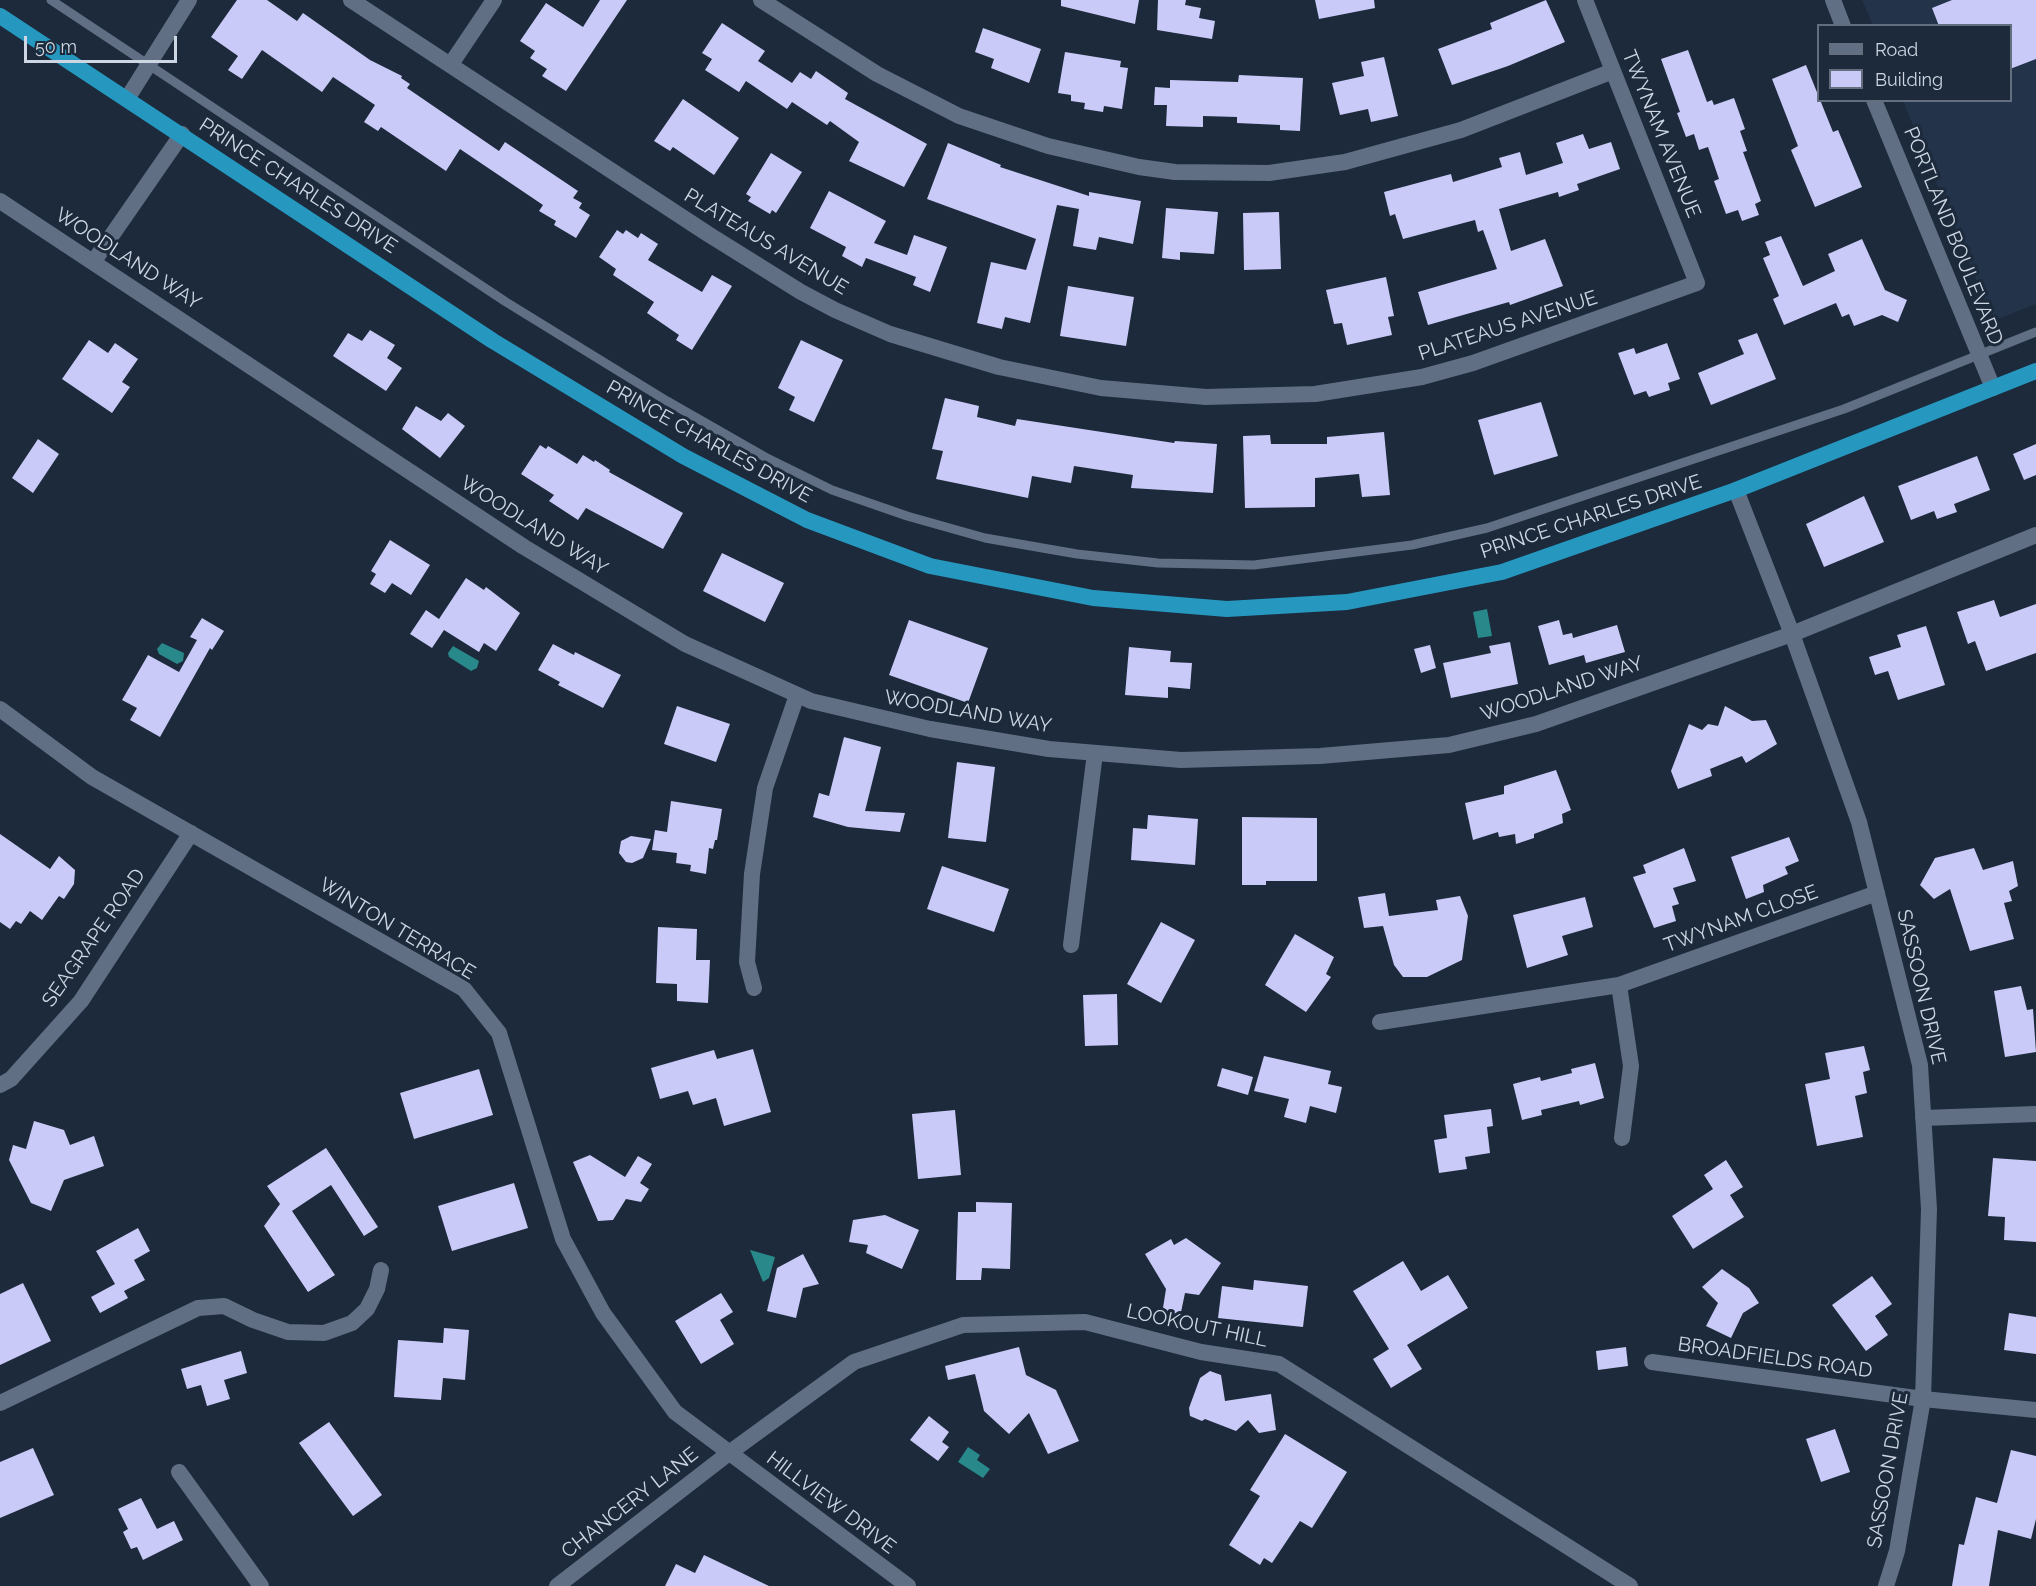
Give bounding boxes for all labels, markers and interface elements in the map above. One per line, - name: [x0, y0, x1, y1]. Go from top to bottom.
- scale bar: [27, 24, 180, 62]
- legend: [1817, 24, 2012, 102]
- text: 50 m: [35, 36, 77, 57]
- text: Road: [1875, 39, 1918, 60]
- street label: TWYNAM AVENUE: [1616, 47, 1706, 221]
- text: Building: [1875, 69, 1943, 90]
- street label: PRINCE CHARLES DRIVE: [195, 113, 401, 259]
- street label: PORTLAND BOULEVARD: [1898, 123, 2008, 349]
- street label: PLATEAUS AVENUE: [680, 184, 852, 300]
- street label: WOODLAND WAY: [50, 203, 206, 315]
- street label: PLATEAUS AVENUE: [1415, 286, 1601, 366]
- street label: PRINCE CHARLES DRIVE: [602, 376, 816, 508]
- street label: PRINCE CHARLES DRIVE: [1477, 470, 1705, 564]
- street label: WOODLAND WAY: [456, 471, 612, 581]
- street label: WOODLAND WAY: [1478, 651, 1646, 727]
- street label: WOODLAND WAY: [882, 685, 1054, 739]
- street label: SEAGRAPE ROAD: [37, 864, 151, 1012]
- street label: WINTON TERRACE: [315, 873, 479, 985]
- street label: TWYNAM CLOSE: [1661, 880, 1821, 958]
- street label: SASSOON DRIVE: [1892, 907, 1950, 1067]
- street label: LOOKOUT HILL: [1124, 1299, 1270, 1353]
- street label: BROADFIELDS ROAD: [1676, 1332, 1874, 1384]
- street label: SASSOON DRIVE: [1862, 1390, 1914, 1550]
- street label: CHANCERY LANE: [557, 1442, 703, 1564]
- street label: HILLVIEW DRIVE: [762, 1447, 900, 1559]

